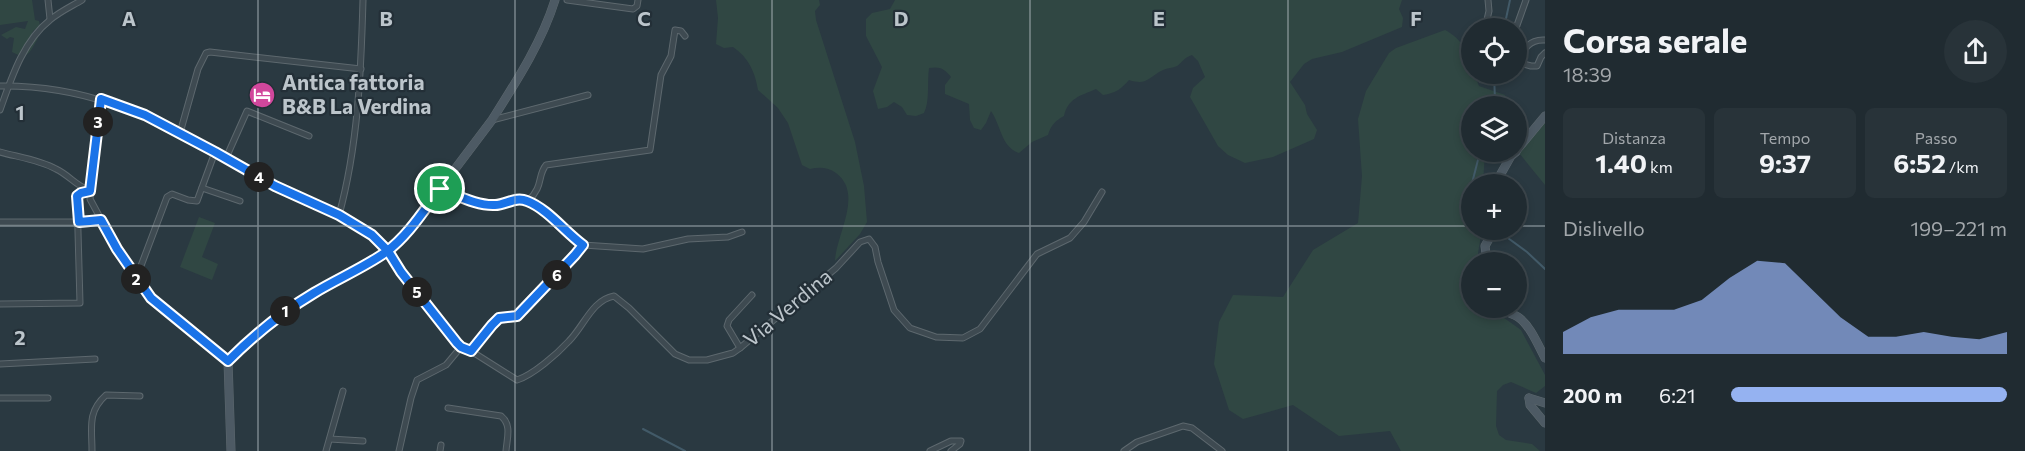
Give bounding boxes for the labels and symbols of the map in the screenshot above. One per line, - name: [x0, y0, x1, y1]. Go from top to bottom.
- text: A: [122, 6, 136, 30]
- text: B: [379, 6, 393, 30]
- text: C: [637, 6, 651, 30]
- text: D: [894, 6, 908, 30]
- text: E: [1153, 6, 1165, 30]
- text: F: [1410, 6, 1422, 30]
- place label: Antica fattoria B&B La Verdina: [282, 69, 431, 118]
- hotel icon: Antica fattoria B&B La Verdina: [247, 80, 277, 110]
- text: 1: [15, 100, 25, 124]
- pin: 3: [83, 107, 113, 137]
- pin: 4: [244, 162, 274, 192]
- pin: [414, 163, 465, 214]
- pin: 6: [542, 260, 572, 290]
- street label: Via Verdina: [738, 263, 836, 351]
- pin: 2: [121, 264, 151, 294]
- pin: 5: [402, 277, 432, 307]
- pin: 1: [270, 296, 300, 326]
- text: 2: [14, 325, 26, 349]

